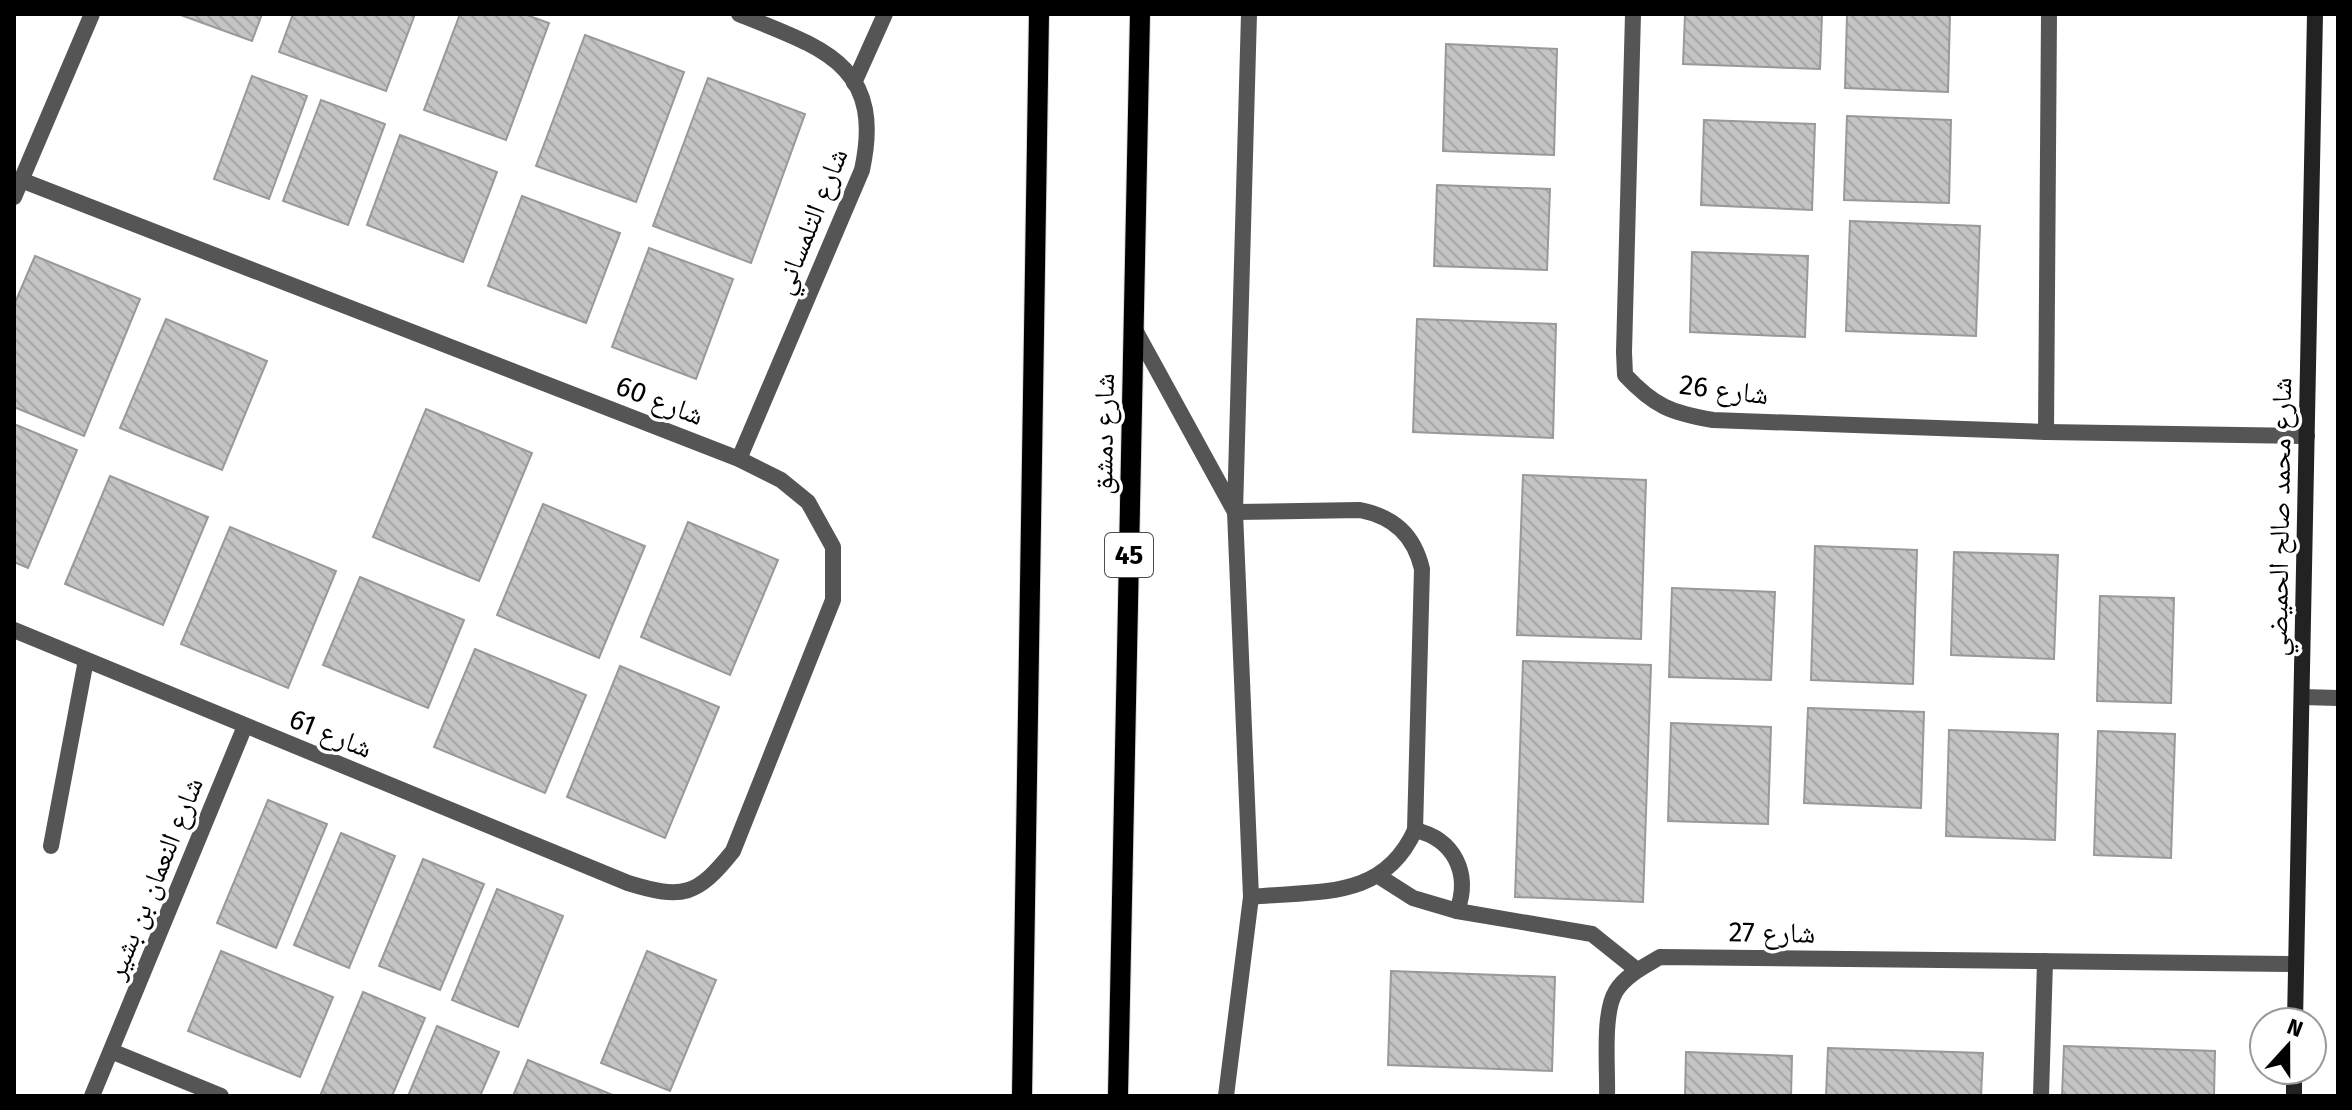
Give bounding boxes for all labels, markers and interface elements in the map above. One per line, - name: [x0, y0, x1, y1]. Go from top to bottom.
- street label: شارع التلمساني: [766, 143, 860, 301]
- street label: شارع 26: [1677, 368, 1770, 412]
- street label: شارع 60: [611, 369, 708, 433]
- street label: شارع دمشق: [1086, 373, 1122, 495]
- street label: شارع محمد صالح الحميضي: [2261, 377, 2305, 657]
- road number: 45: [1105, 533, 1153, 577]
- street label: شارع 61: [284, 702, 377, 766]
- street label: شارع النعمان بن بشير: [99, 772, 211, 985]
- street label: شارع 27: [1728, 915, 1816, 951]
- north arrow: [2248, 1006, 2328, 1086]
- text: N: [2283, 1013, 2307, 1043]

